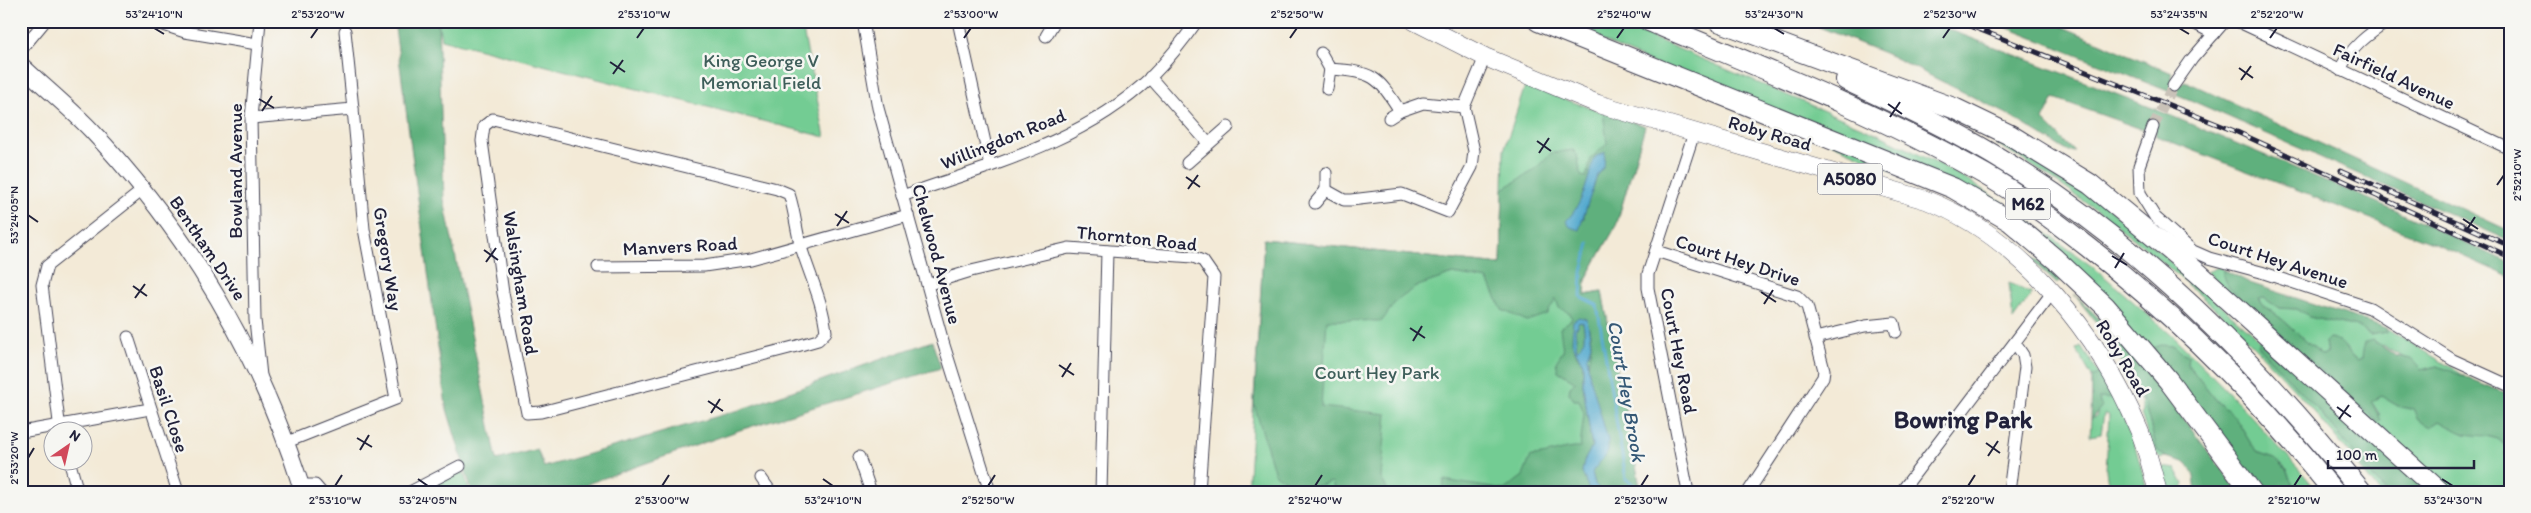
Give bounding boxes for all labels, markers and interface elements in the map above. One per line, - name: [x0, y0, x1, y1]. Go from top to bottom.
- text: 53°24'10"N: [125, 7, 183, 21]
- text: 2°53'20"W: [291, 7, 345, 21]
- text: 2°53'10"W: [618, 7, 670, 21]
- text: 2°53'00"W: [944, 7, 998, 21]
- text: 2°52'50"W: [1270, 7, 1324, 21]
- text: 2°52'40"W: [1597, 7, 1651, 21]
- text: 53°24'30"N: [1745, 7, 1803, 21]
- text: 2°52'30"W: [1923, 7, 1977, 21]
- text: 53°24'35"N: [2150, 7, 2208, 21]
- text: 2°52'20"W: [2250, 7, 2304, 21]
- street label: Fairfield Avenue: [2329, 38, 2459, 114]
- park label: King George V Memorial Field: [701, 49, 821, 94]
- street label: Bowland Avenue: [224, 103, 247, 239]
- street label: Willingdon Road: [937, 103, 1069, 175]
- street label: Roby Road: [1726, 110, 1815, 156]
- text: 2°52'10"W: [2510, 149, 2524, 201]
- road number: A5080: [1818, 163, 1882, 194]
- street label: Chelwood Avenue: [907, 181, 967, 327]
- text: 53°24'05"N: [7, 186, 21, 244]
- road number: M62: [2006, 188, 2050, 220]
- street label: Bentham Drive: [165, 191, 251, 305]
- street label: Gregory Way: [368, 205, 408, 313]
- street label: Walsingham Road: [498, 209, 544, 357]
- street label: Thornton Road: [1076, 220, 1199, 256]
- street label: Court Hey Avenue: [2205, 226, 2351, 294]
- street label: Court Hey Drive: [1673, 229, 1803, 291]
- street label: Manvers Road: [622, 232, 738, 260]
- street label: Court Hey Road: [1655, 286, 1703, 417]
- street label: Roby Road: [2091, 315, 2155, 401]
- water label: Court Hey Brook: [1603, 318, 1652, 465]
- park label: Court Hey Park: [1314, 361, 1440, 384]
- street label: Basil Close: [144, 363, 194, 455]
- district label: Bowring Park: [1894, 405, 2033, 435]
- north arrow: [42, 420, 92, 470]
- text: N: [66, 426, 84, 445]
- text: 2°53'20"W: [7, 431, 21, 485]
- scale bar: [2328, 438, 2475, 470]
- text: 100 m: [2336, 446, 2378, 464]
- text: 2°53'10"W: [309, 493, 361, 507]
- text: 53°24'05"N: [399, 493, 457, 507]
- text: 2°53'00"W: [635, 493, 689, 507]
- text: 53°24'10"N: [804, 493, 862, 507]
- text: 2°52'50"W: [961, 493, 1015, 507]
- text: 2°52'40"W: [1288, 493, 1342, 507]
- text: 2°52'30"W: [1614, 493, 1668, 507]
- text: 2°52'20"W: [1941, 493, 1995, 507]
- text: 2°52'10"W: [2268, 493, 2320, 507]
- text: 53°24'30"N: [2424, 493, 2482, 507]

